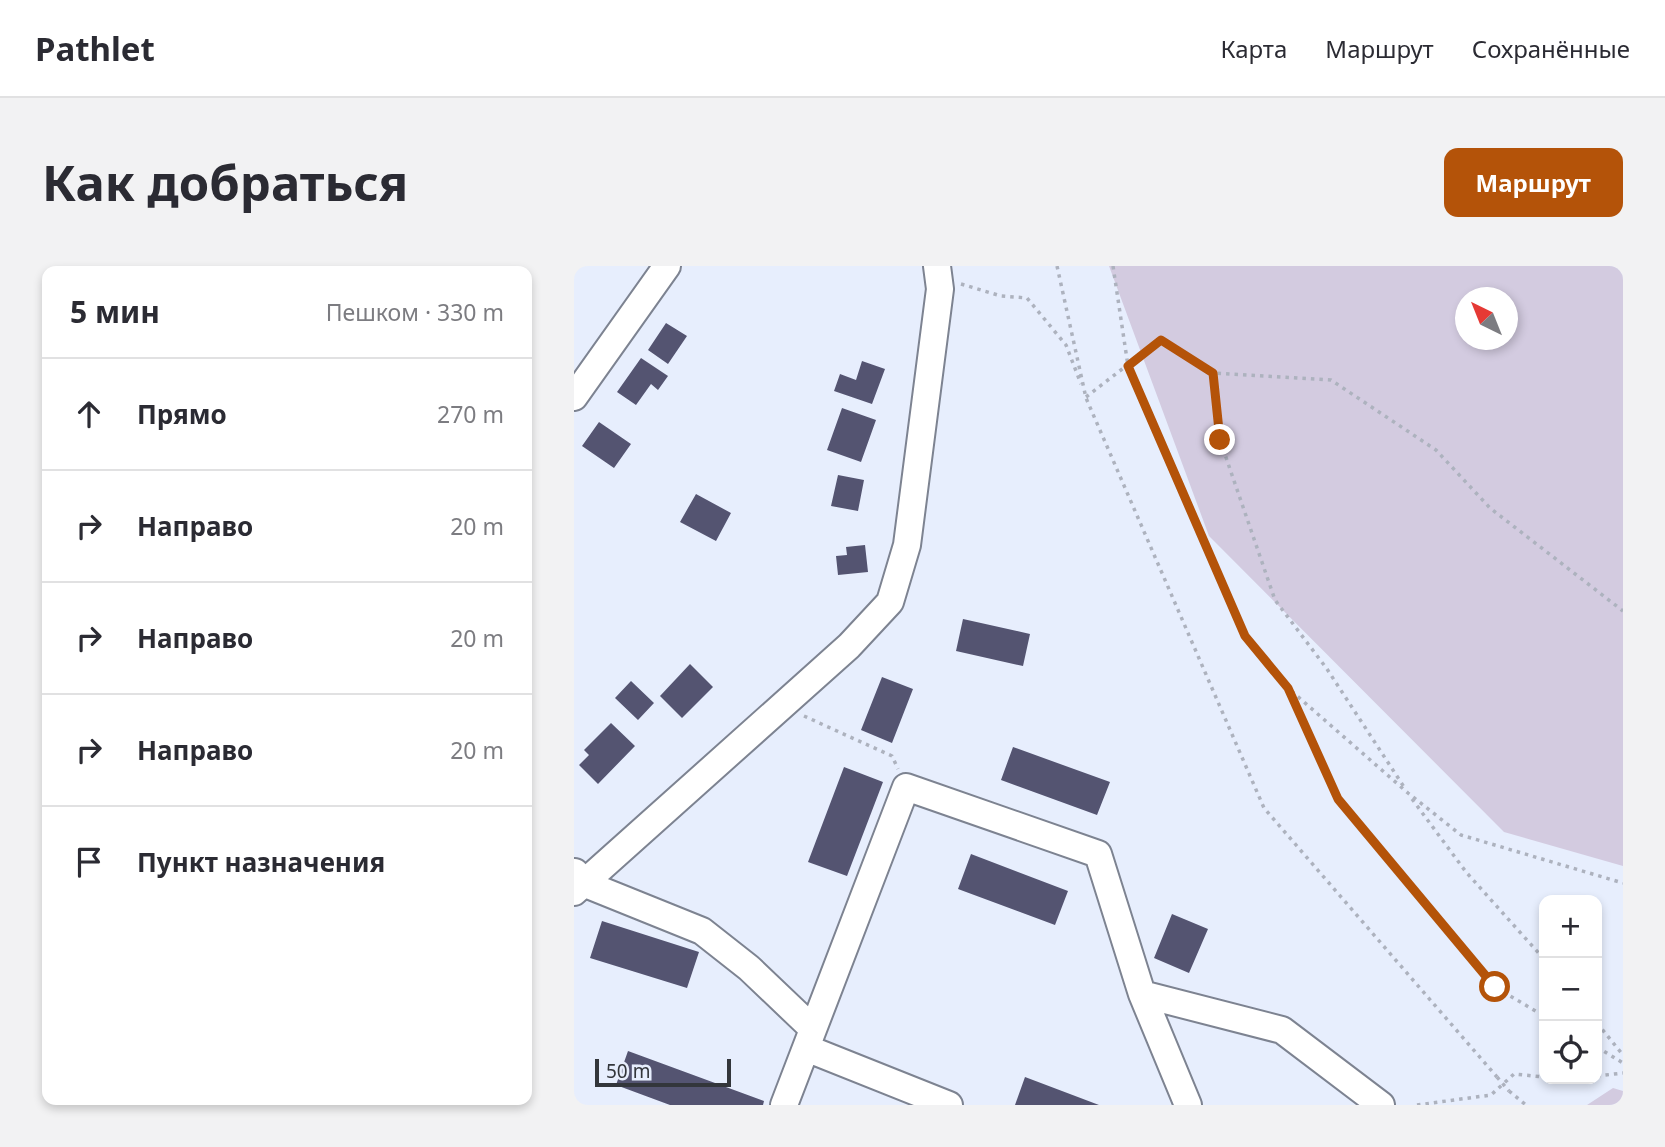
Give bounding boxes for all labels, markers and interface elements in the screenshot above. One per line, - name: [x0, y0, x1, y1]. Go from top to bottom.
- text: Pathlet: [35, 26, 155, 71]
- text: Карта: [1220, 32, 1287, 65]
- text: Маршрут: [1325, 32, 1434, 65]
- text: Сохранённые: [1472, 32, 1630, 65]
- button: Маршрут: [1444, 148, 1623, 217]
- text: Как добраться: [42, 149, 408, 215]
- north arrow: [1455, 287, 1518, 350]
- text: 5 мин: [70, 291, 160, 332]
- text: Пешком · 330 m: [326, 296, 504, 328]
- icon: ahead: [70, 395, 108, 433]
- text: Прямо: [137, 396, 227, 432]
- text: 270 m: [437, 398, 504, 430]
- route end: [1204, 424, 1235, 455]
- icon: right: [70, 507, 108, 545]
- text: Направо: [137, 508, 253, 544]
- text: 20 m: [450, 510, 504, 542]
- icon: right: [70, 619, 108, 657]
- text: Направо: [137, 620, 253, 656]
- text: 20 m: [450, 622, 504, 654]
- icon: right: [70, 731, 108, 769]
- text: Направо: [137, 732, 253, 768]
- text: 20 m: [450, 734, 504, 766]
- icon: arrive: [70, 843, 108, 881]
- text: Пункт назначения: [137, 844, 385, 880]
- map controls: [1539, 895, 1602, 1084]
- button: +: [1539, 895, 1602, 958]
- button: −: [1539, 958, 1602, 1021]
- route start: [1479, 971, 1510, 1002]
- button: locate: [1539, 1021, 1602, 1084]
- scale bar: [595, 1056, 732, 1088]
- text: 50 m: [606, 1058, 650, 1084]

